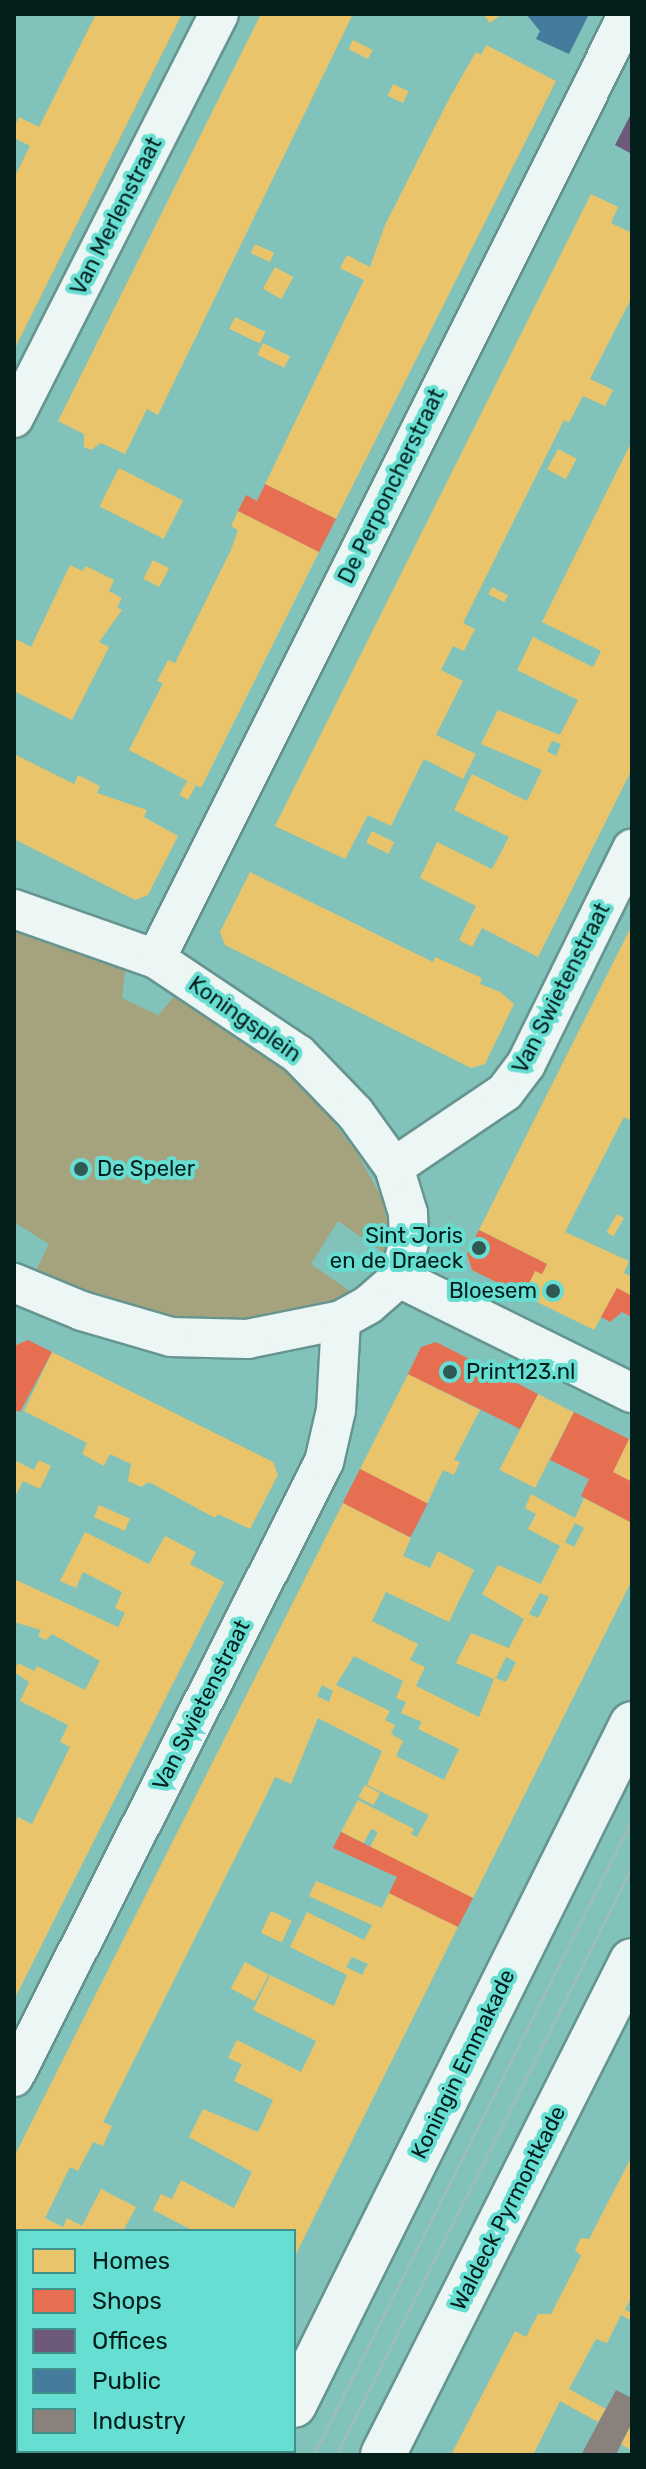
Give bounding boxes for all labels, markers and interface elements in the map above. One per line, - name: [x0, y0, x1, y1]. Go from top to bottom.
- street label: Van Merlenstraat: [65, 133, 167, 299]
- street label: De Perponcherstraat: [332, 384, 450, 588]
- street label: Van Swietenstraat: [507, 898, 615, 1078]
- street label: Koningsplein: [184, 971, 306, 1067]
- place label: De Speler: [97, 1156, 195, 1182]
- marker: De Speler: [72, 1160, 90, 1178]
- place label: Sint Joris en de Draeck: [330, 1222, 463, 1274]
- marker: Sint Joris en de Draeck: [470, 1239, 488, 1257]
- place label: Bloesem: [449, 1278, 537, 1304]
- marker: Bloesem: [544, 1282, 562, 1300]
- place label: Print123.nl: [466, 1359, 575, 1385]
- marker: Print123.nl: [441, 1363, 459, 1381]
- street label: Van Swietenstraat: [147, 1615, 255, 1795]
- street label: Koningin Emmakade: [406, 1965, 520, 2163]
- street label: Waldeck Pyrmontkade: [445, 2101, 571, 2315]
- legend: [16, 2229, 296, 2453]
- text: Homes: [92, 2247, 170, 2275]
- text: Shops: [92, 2287, 162, 2315]
- text: Offices: [92, 2327, 168, 2355]
- text: Public: [92, 2367, 161, 2395]
- text: Industry: [92, 2407, 186, 2435]

